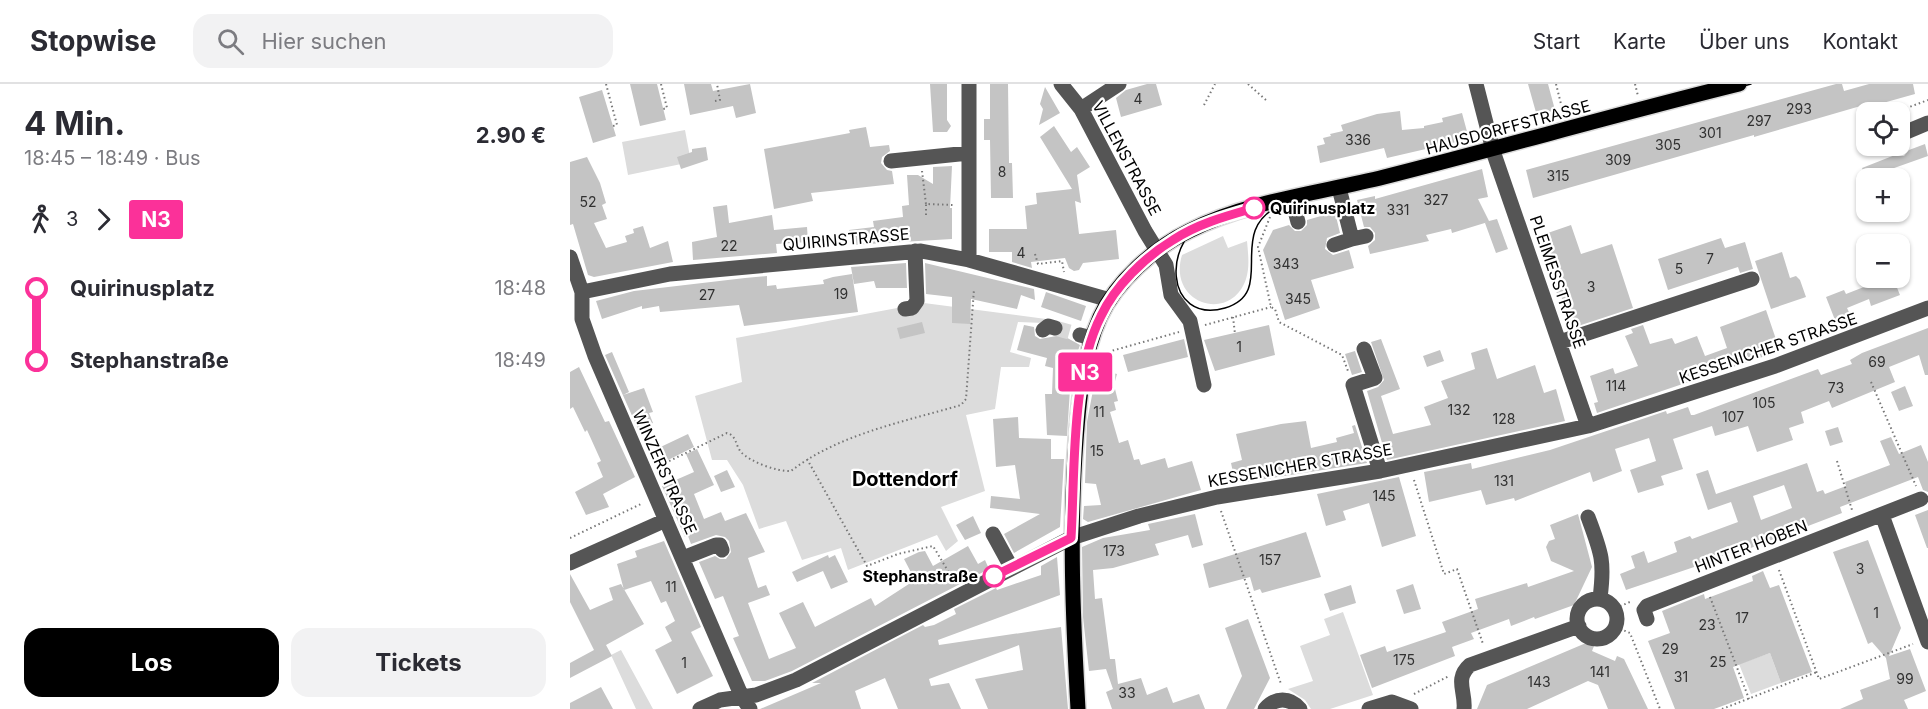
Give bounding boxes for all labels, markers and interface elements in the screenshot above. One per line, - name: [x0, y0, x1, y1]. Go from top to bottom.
- search box: [193, 14, 613, 68]
- text: Stopwise: [30, 24, 157, 58]
- icon: search: [214, 25, 247, 58]
- text: Hier suchen: [262, 28, 387, 54]
- text: Start: [1533, 29, 1580, 54]
- text: Karte: [1613, 29, 1666, 54]
- text: Über uns: [1699, 29, 1790, 54]
- text: Kontakt: [1823, 29, 1898, 54]
- house number: 4: [1133, 90, 1143, 107]
- street label: HAUSDORFFSTRASSE: [1423, 95, 1593, 159]
- street label: VILLENSTRASSE: [1088, 97, 1166, 219]
- house number: 293: [1786, 100, 1812, 117]
- map controls: [1856, 102, 1910, 288]
- button: locate: [1856, 102, 1910, 156]
- text: 4 Min.: [24, 103, 125, 143]
- house number: 297: [1747, 112, 1772, 129]
- text: 2.90 €: [476, 122, 546, 148]
- house number: 301: [1698, 124, 1722, 141]
- house number: 336: [1345, 131, 1371, 148]
- house number: 305: [1655, 136, 1681, 153]
- text: 18:45 – 18:49 · Bus: [24, 146, 201, 170]
- house number: 309: [1605, 151, 1631, 168]
- house number: 8: [998, 163, 1006, 180]
- house number: 315: [1547, 167, 1569, 184]
- button: +: [1856, 168, 1910, 222]
- house number: 327: [1423, 191, 1449, 208]
- house number: 52: [579, 193, 597, 210]
- marker: Quirinusplatz: [1243, 197, 1265, 219]
- place label: Quirinusplatz: [1270, 198, 1375, 218]
- house number: 331: [1387, 201, 1410, 218]
- icon: walk: [24, 203, 57, 236]
- icon: forward: [87, 203, 120, 236]
- text: 3: [66, 207, 78, 231]
- text: N3: [141, 207, 171, 232]
- street label: PLEIMESSTRASSE: [1526, 213, 1590, 351]
- street label: QUIRINSTRASSE: [782, 223, 910, 255]
- button: −: [1856, 234, 1910, 288]
- house number: 22: [720, 237, 738, 254]
- house number: 4: [1016, 244, 1026, 261]
- house number: 7: [1706, 250, 1714, 267]
- house number: 343: [1273, 255, 1299, 272]
- house number: 5: [1675, 260, 1683, 277]
- text: Quirinusplatz: [70, 275, 215, 301]
- text: 18:48: [494, 276, 546, 300]
- house number: 3: [1587, 278, 1595, 295]
- house number: 19: [834, 285, 848, 302]
- house number: 27: [699, 286, 715, 303]
- house number: 345: [1285, 290, 1311, 307]
- street label: KESSENICHER STRASSE: [1676, 308, 1860, 388]
- house number: 1: [1236, 338, 1242, 355]
- text: Stephanstraße: [70, 347, 229, 373]
- text: 18:49: [494, 348, 546, 372]
- line badge: N3: [1058, 352, 1112, 392]
- house number: 69: [1868, 353, 1886, 370]
- text: N3: [1070, 360, 1100, 385]
- house number: 114: [1606, 377, 1626, 394]
- house number: 73: [1828, 379, 1844, 396]
- house number: 105: [1752, 394, 1776, 411]
- house number: 132: [1448, 401, 1470, 418]
- house number: 11: [1093, 403, 1105, 420]
- street label: WINZERSTRASSE: [629, 407, 701, 537]
- house number: 107: [1722, 408, 1744, 425]
- house number: 128: [1493, 410, 1515, 427]
- street label: KESSENICHER STRASSE: [1206, 439, 1394, 491]
- house number: 15: [1090, 442, 1104, 459]
- district label: Dottendorf: [852, 467, 958, 491]
- house number: 131: [1494, 472, 1514, 489]
- house number: 145: [1372, 487, 1396, 504]
- street label: HINTER HOBEN: [1692, 515, 1810, 577]
- house number: 173: [1103, 542, 1125, 559]
- house number: 157: [1259, 551, 1281, 568]
- house number: 3: [1856, 560, 1864, 577]
- marker: Stephanstraße: [983, 565, 1005, 587]
- place label: Stephanstraße: [863, 566, 978, 586]
- house number: 11: [665, 578, 677, 595]
- house number: 1: [1873, 604, 1879, 621]
- house number: 17: [1735, 609, 1749, 626]
- house number: 23: [1698, 616, 1716, 633]
- button: Los: [24, 628, 279, 697]
- button: Tickets: [291, 628, 546, 697]
- house number: 29: [1661, 640, 1679, 657]
- house number: 175: [1393, 651, 1415, 668]
- house number: 25: [1709, 653, 1727, 670]
- house number: 1: [681, 654, 687, 671]
- house number: 141: [1590, 663, 1610, 680]
- house number: 31: [1674, 668, 1688, 685]
- house number: 99: [1896, 670, 1914, 687]
- house number: 143: [1527, 673, 1551, 690]
- house number: 33: [1118, 684, 1136, 701]

